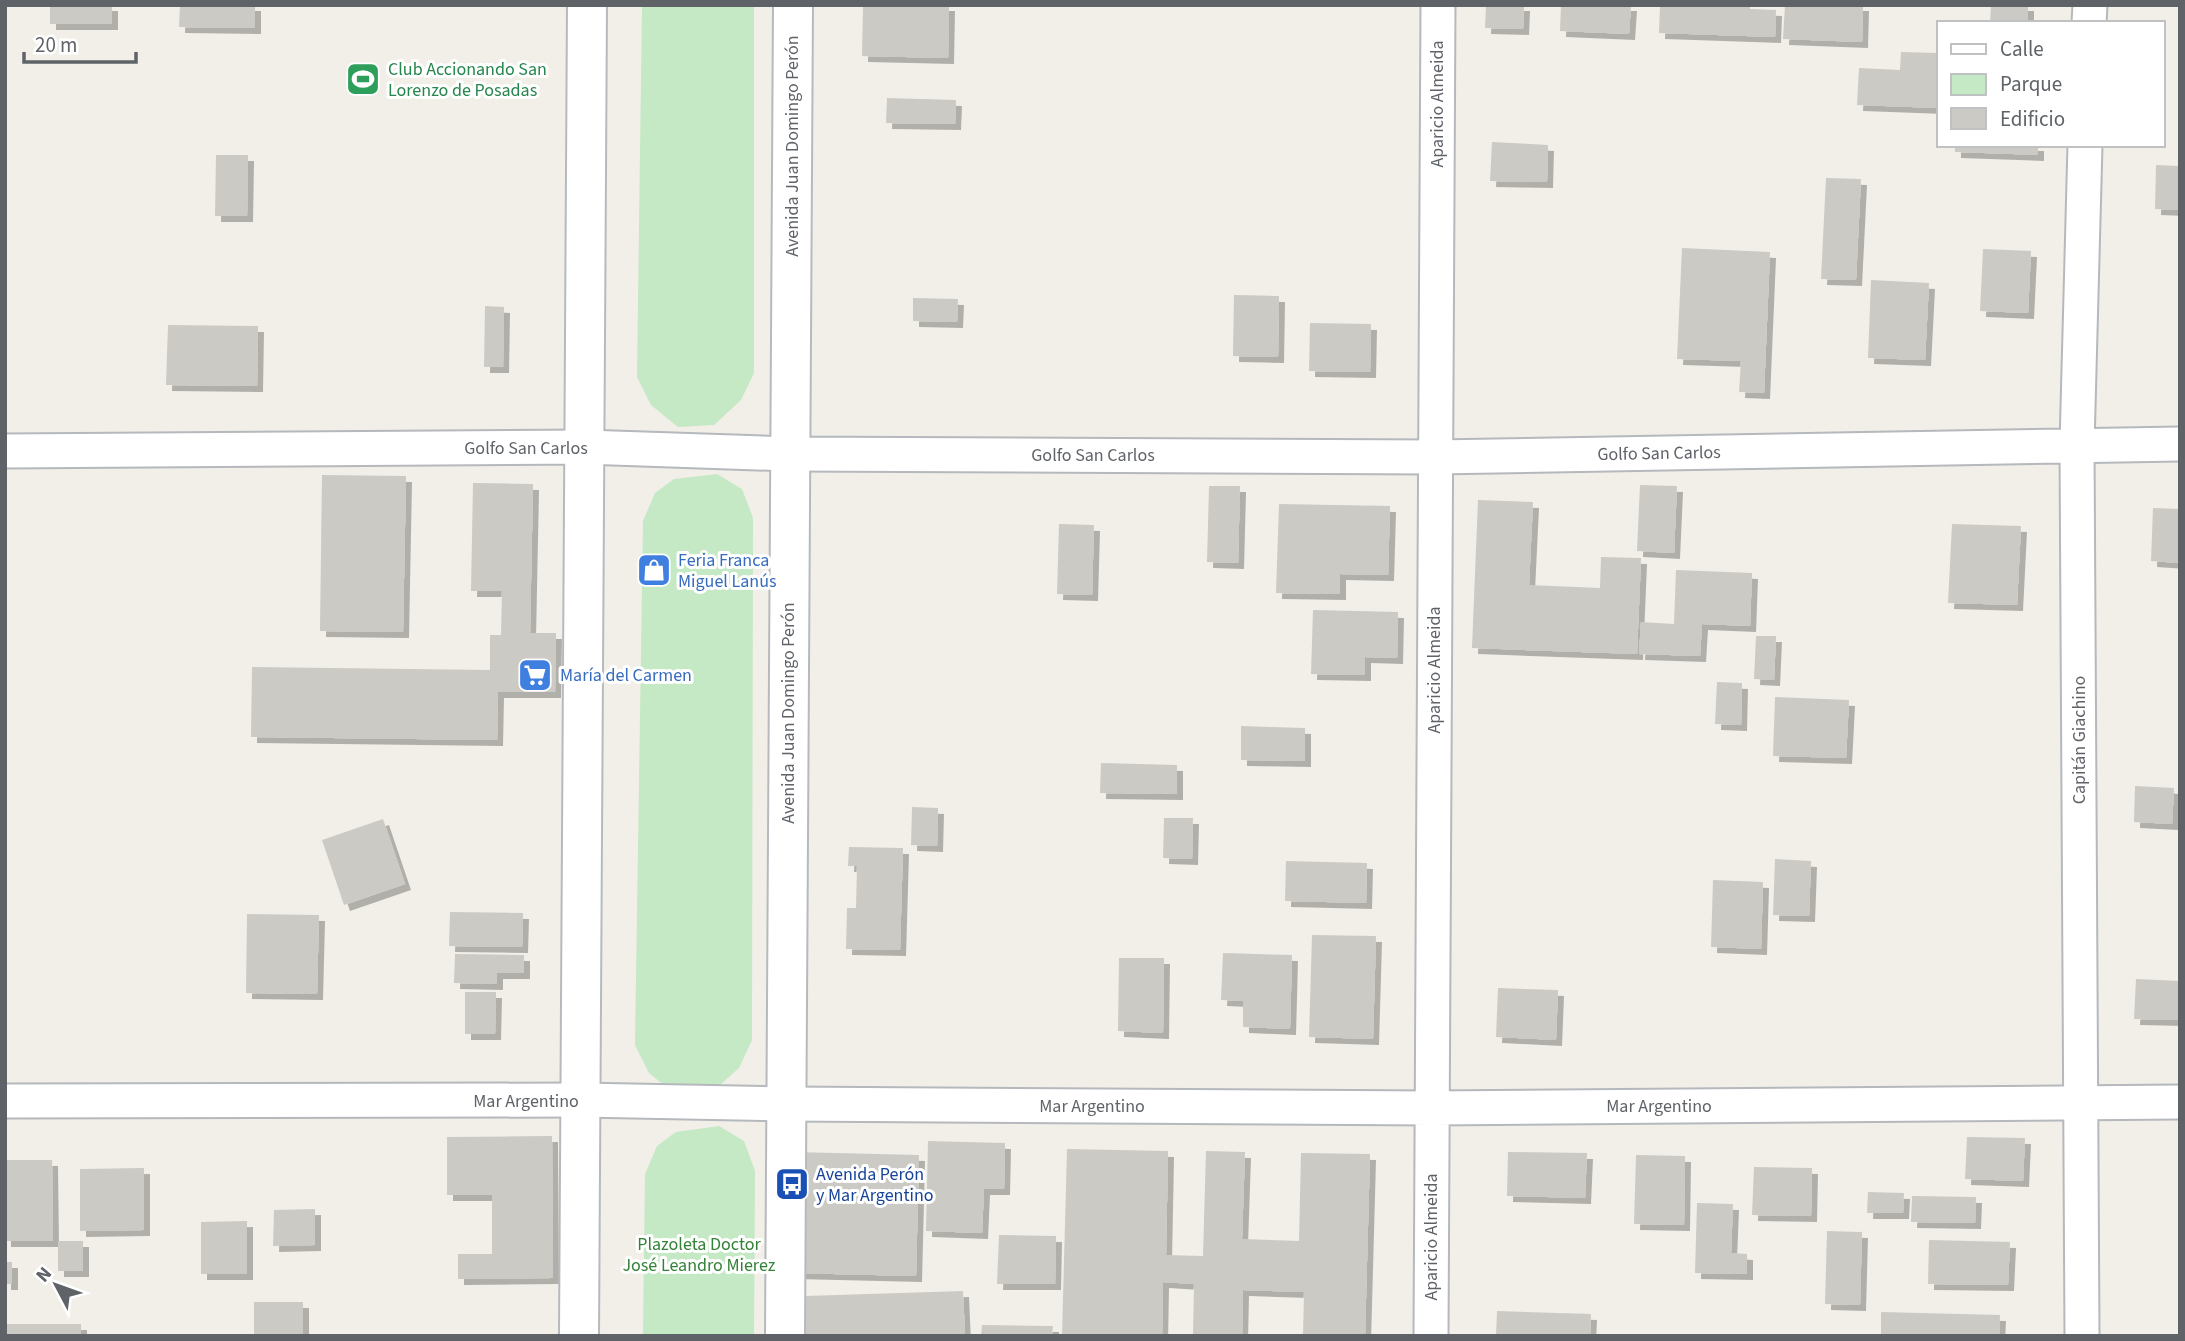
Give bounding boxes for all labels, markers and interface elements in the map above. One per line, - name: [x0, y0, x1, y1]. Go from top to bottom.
- scale bar: [24, 21, 136, 65]
- legend: [1937, 21, 2164, 147]
- text: 20 m: [35, 30, 77, 60]
- text: Calle: [2000, 34, 2044, 64]
- street label: Avenida Juan Domingo Perón: [780, 35, 805, 257]
- street label: Aparicio Almeida: [1425, 41, 1450, 167]
- place label: Club Accionando San Lorenzo de Posadas: [388, 57, 547, 103]
- sports icon: Club Accionando San Lorenzo de Posadas: [344, 60, 382, 98]
- text: Parque: [2000, 69, 2062, 99]
- text: Edificio: [2000, 104, 2065, 134]
- street label: Golfo San Carlos: [464, 436, 588, 461]
- street label: Golfo San Carlos: [1597, 440, 1721, 467]
- street label: Golfo San Carlos: [1031, 443, 1155, 468]
- place label: Feria Franca Miguel Lanús: [678, 548, 777, 594]
- shop icon: Feria Franca Miguel Lanús: [635, 551, 673, 589]
- street label: Avenida Juan Domingo Perón: [776, 602, 801, 824]
- street label: Aparicio Almeida: [1422, 607, 1447, 733]
- supermarket icon: María del Carmen: [516, 656, 554, 694]
- place label: María del Carmen: [560, 663, 692, 688]
- street label: Capitán Giachino: [2067, 676, 2092, 804]
- street label: Mar Argentino: [473, 1089, 579, 1114]
- street label: Mar Argentino: [1039, 1094, 1145, 1119]
- street label: Mar Argentino: [1606, 1094, 1712, 1119]
- place label: Avenida Perón y Mar Argentino: [816, 1162, 934, 1208]
- bus stop icon: Avenida Perón y Mar Argentino: [773, 1165, 811, 1203]
- street label: Aparicio Almeida: [1419, 1174, 1444, 1300]
- park label: Plazoleta Doctor José Leandro Mierez: [622, 1232, 776, 1278]
- north arrow: [21, 1250, 91, 1320]
- text: N: [30, 1261, 59, 1288]

